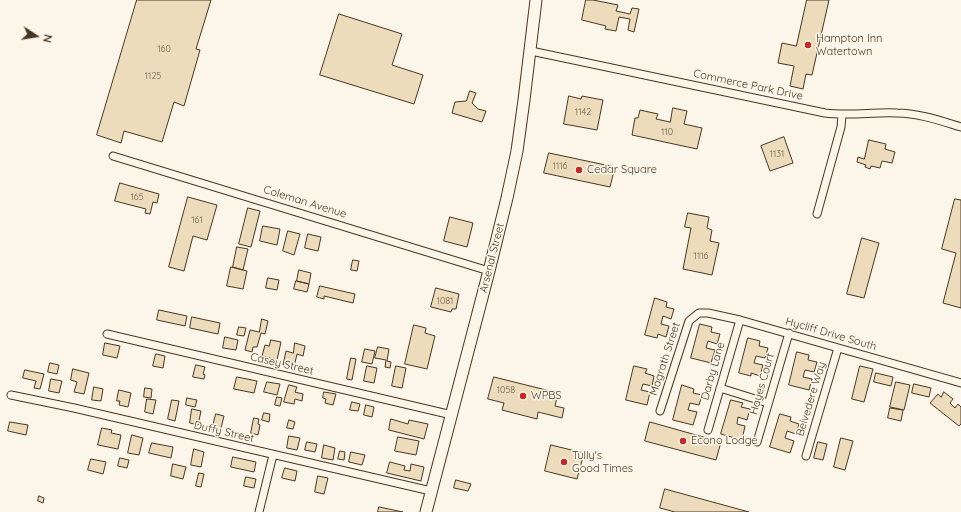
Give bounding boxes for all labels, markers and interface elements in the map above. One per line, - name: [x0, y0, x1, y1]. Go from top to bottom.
- north arrow: [16, 16, 56, 56]
- place label: Hampton Inn Watertown: [816, 32, 882, 58]
- text: N: [40, 33, 55, 44]
- marker: Hampton Inn Watertown: [803, 40, 813, 50]
- house number: 160: [157, 44, 171, 54]
- street label: Commerce Park Drive: [692, 67, 804, 103]
- house number: 1125: [145, 71, 161, 81]
- house number: 1142: [575, 107, 591, 117]
- house number: 110: [661, 127, 673, 137]
- house number: 1131: [770, 149, 784, 159]
- house number: 1116: [553, 161, 567, 171]
- place label: Cedar Square: [587, 163, 657, 177]
- marker: Cedar Square: [574, 165, 584, 175]
- street label: Coleman Avenue: [262, 183, 348, 221]
- house number: 165: [130, 192, 144, 202]
- house number: 161: [191, 215, 203, 225]
- street label: Arsenal Street: [477, 222, 507, 294]
- house number: 1116: [694, 251, 708, 261]
- house number: 1081: [437, 296, 453, 306]
- street label: Hycliff Drive South: [784, 315, 878, 353]
- street label: Magrath Street: [647, 321, 683, 397]
- street label: Darby Lane: [698, 340, 728, 402]
- street label: Casey Street: [249, 350, 315, 378]
- street label: Hayes Court: [747, 352, 777, 416]
- street label: Belvedere Way: [793, 360, 829, 438]
- house number: 1058: [497, 385, 515, 395]
- place label: WPBS: [531, 389, 562, 403]
- marker: WPBS: [518, 391, 528, 401]
- street label: Duffy Street: [193, 419, 255, 445]
- place label: Econo Lodge: [691, 434, 758, 448]
- marker: Econo Lodge: [678, 436, 688, 446]
- place label: Tully's Good Times: [572, 449, 633, 475]
- marker: Tully's Good Times: [559, 457, 569, 467]

